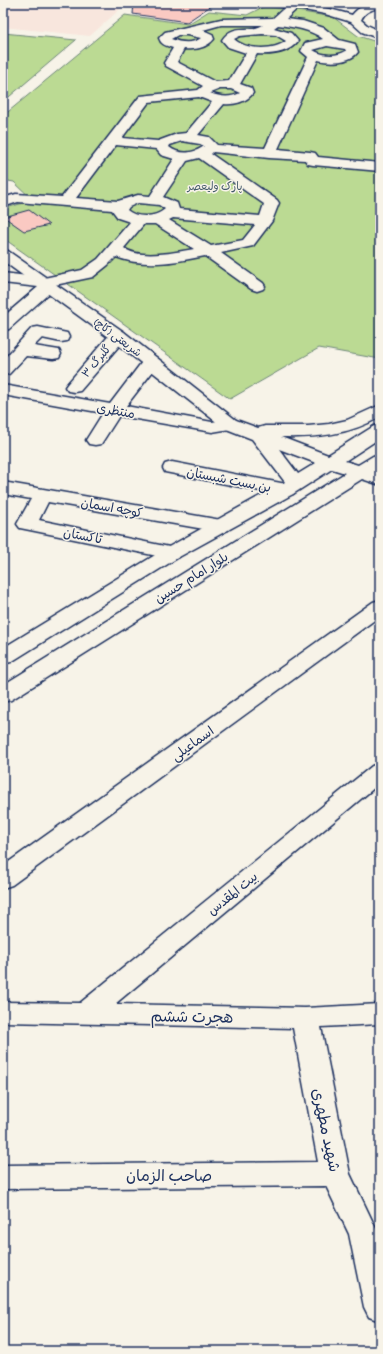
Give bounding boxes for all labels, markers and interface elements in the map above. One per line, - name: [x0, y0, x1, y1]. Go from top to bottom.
- park label: پارک ولیعصر: [187, 180, 242, 196]
- street label: شریعتی (کاج): [90, 315, 144, 362]
- street label: گلبرگ ۳: [79, 342, 116, 382]
- street label: منتظری: [95, 400, 136, 425]
- street label: بن بست شبستان: [185, 464, 272, 499]
- street label: کوچه اسمان: [79, 495, 145, 524]
- street label: تاکستان: [61, 524, 104, 551]
- street label: بلوار امام حسین: [152, 549, 233, 609]
- street label: اسماعیلی: [168, 723, 219, 767]
- street label: بیت المقدس: [204, 869, 263, 921]
- street label: هجرت ششم: [150, 1006, 234, 1031]
- street label: شهید مطهری: [304, 1086, 345, 1175]
- street label: صاحب الزمان: [126, 1166, 212, 1189]

